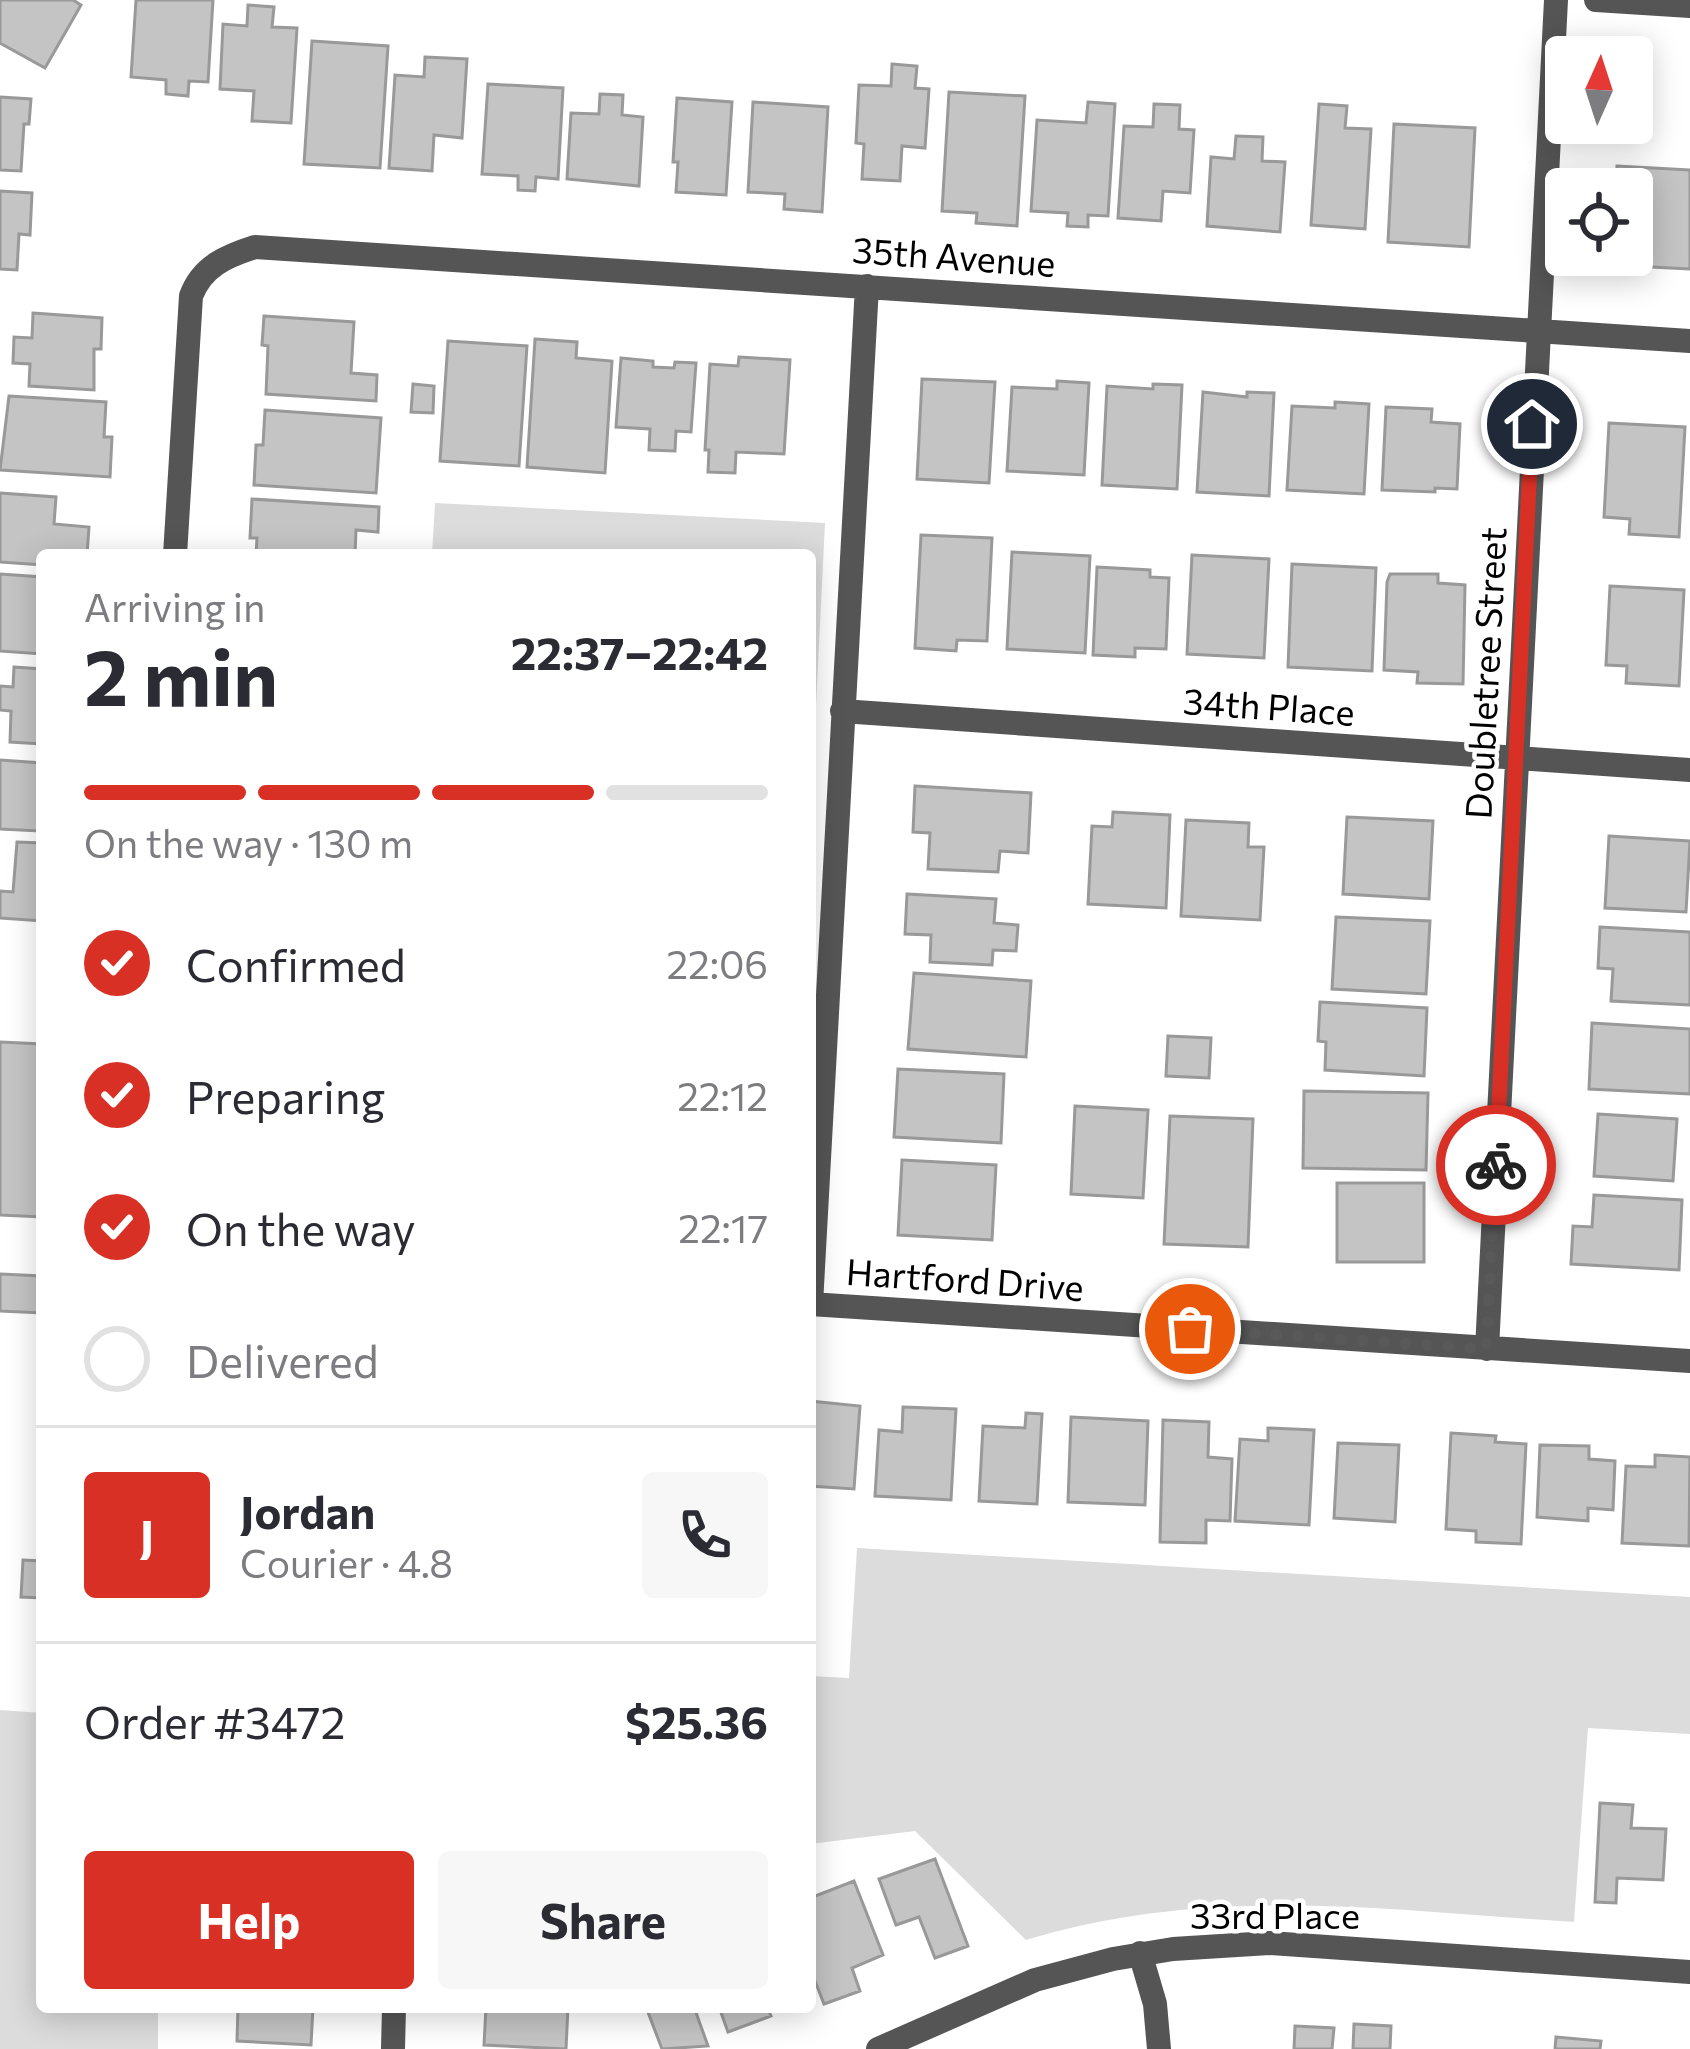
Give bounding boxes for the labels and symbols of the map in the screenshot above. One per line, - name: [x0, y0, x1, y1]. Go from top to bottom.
- north arrow: [1545, 36, 1653, 144]
- street label: 35th Avenue: [851, 226, 1057, 284]
- pin: [1481, 373, 1583, 475]
- street label: Doubletree Street: [1454, 526, 1514, 820]
- street label: 34th Place: [1182, 677, 1356, 733]
- courier: [1436, 1105, 1556, 1225]
- street label: Hartford Drive: [845, 1248, 1085, 1308]
- pin: [1139, 1278, 1241, 1380]
- street label: 33rd Place: [1190, 1892, 1360, 1936]

